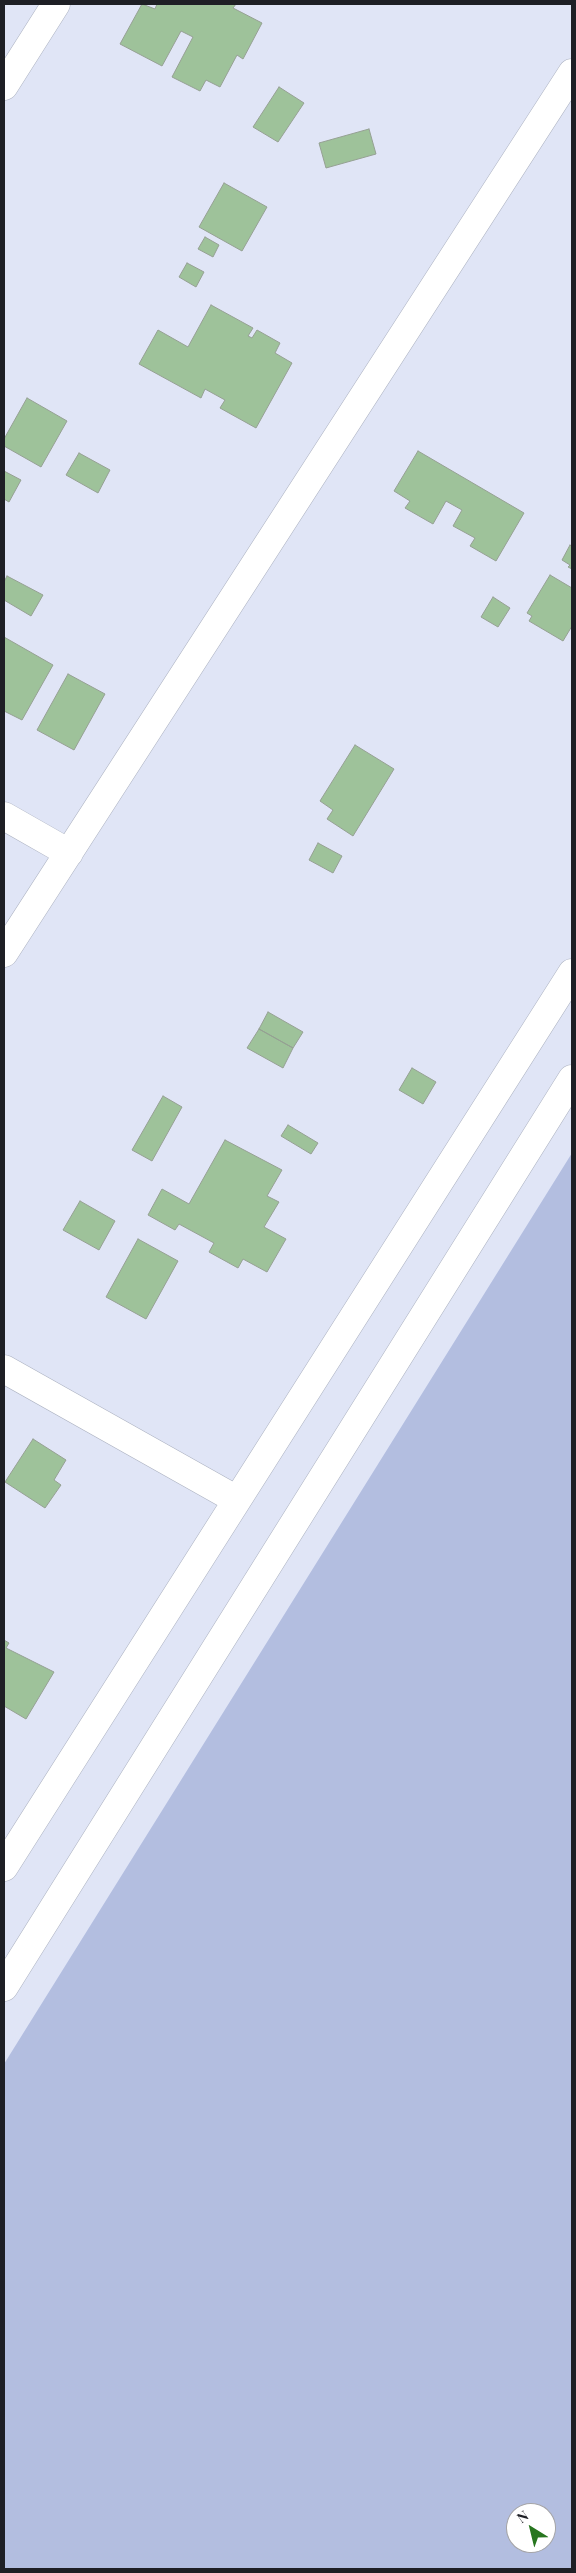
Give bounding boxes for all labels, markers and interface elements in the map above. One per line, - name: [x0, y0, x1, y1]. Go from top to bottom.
- north arrow: [506, 2503, 556, 2553]
- text: N: [513, 2506, 532, 2527]

